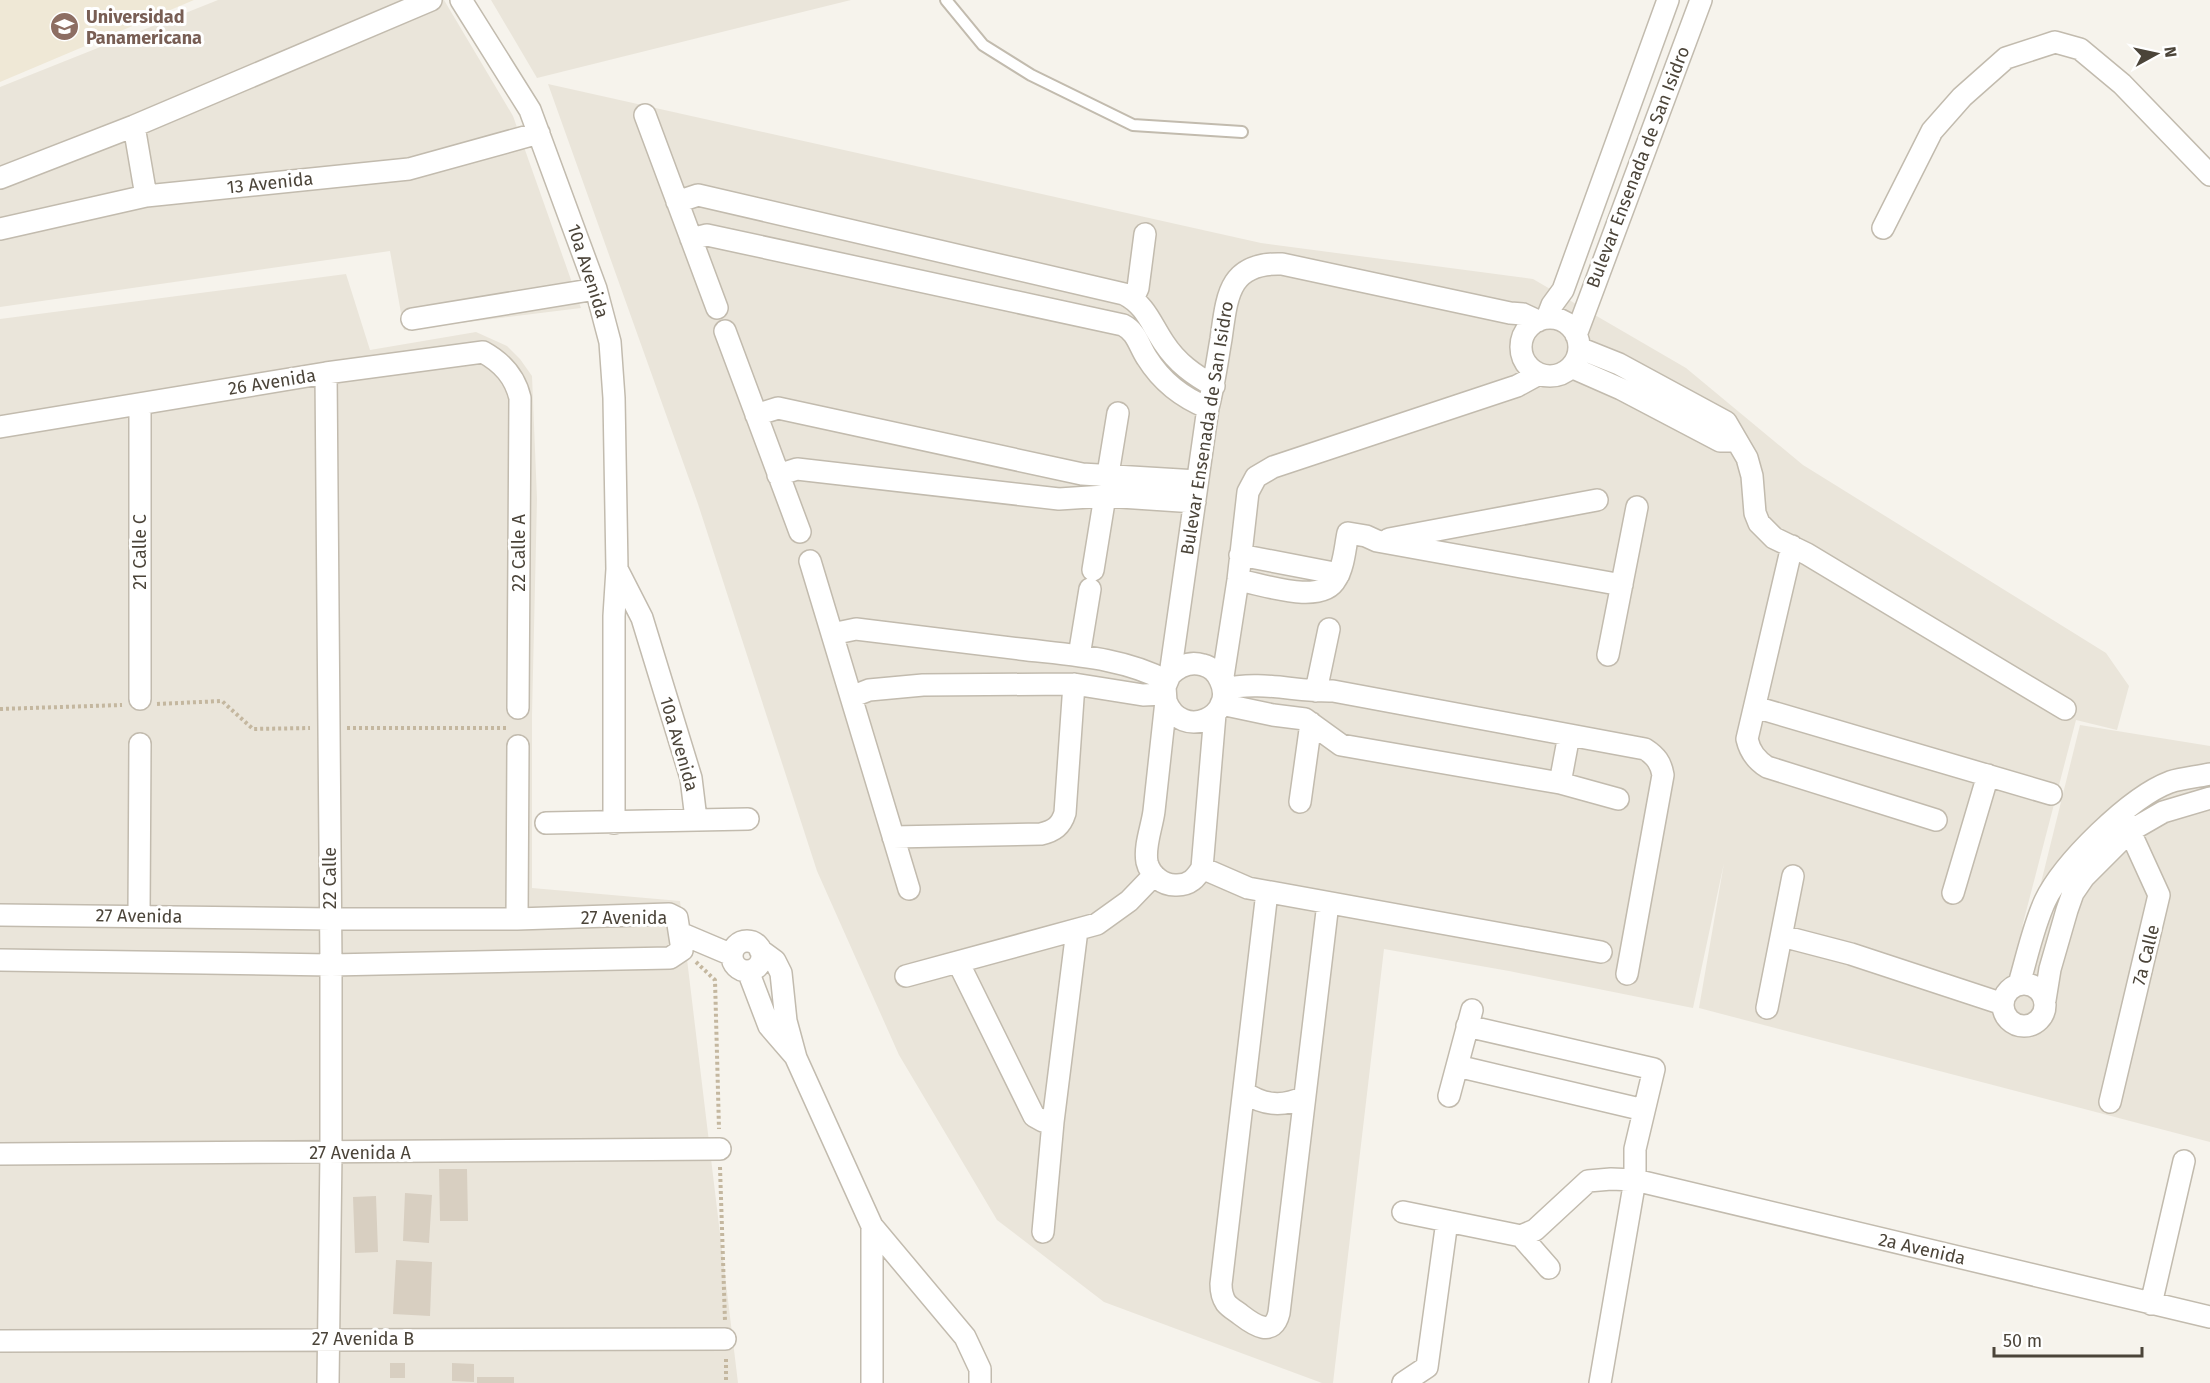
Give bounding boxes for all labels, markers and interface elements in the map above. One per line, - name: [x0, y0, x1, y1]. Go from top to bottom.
- place label: Universidad Panamericana: [86, 6, 202, 49]
- school or university icon: Universidad Panamericana: [49, 11, 81, 43]
- north arrow: [2126, 24, 2186, 84]
- street label: Bulevar Ensenada de San Isidro: [1582, 43, 1694, 291]
- text: N: [2160, 45, 2181, 59]
- street label: 13 Avenida: [226, 168, 314, 198]
- street label: 10a Avenida: [562, 221, 614, 321]
- street label: Bulevar Ensenada de San Isidro: [1176, 299, 1238, 557]
- street label: 26 Avenida: [227, 364, 317, 400]
- street label: 21 Calle C: [129, 514, 151, 590]
- street label: 22 Calle A: [508, 514, 530, 592]
- street label: 10a Avenida: [655, 694, 703, 794]
- street label: 22 Calle: [319, 847, 341, 909]
- street label: 27 Avenida: [96, 904, 182, 928]
- street label: 27 Avenida: [581, 907, 667, 929]
- street label: 7a Calle: [2128, 922, 2164, 988]
- street label: 27 Avenida A: [309, 1142, 412, 1164]
- street label: 2a Avenida: [1876, 1228, 1968, 1270]
- scale bar: [1994, 1320, 2142, 1358]
- street label: 27 Avenida B: [312, 1328, 414, 1350]
- text: 50 m: [2003, 1330, 2042, 1352]

